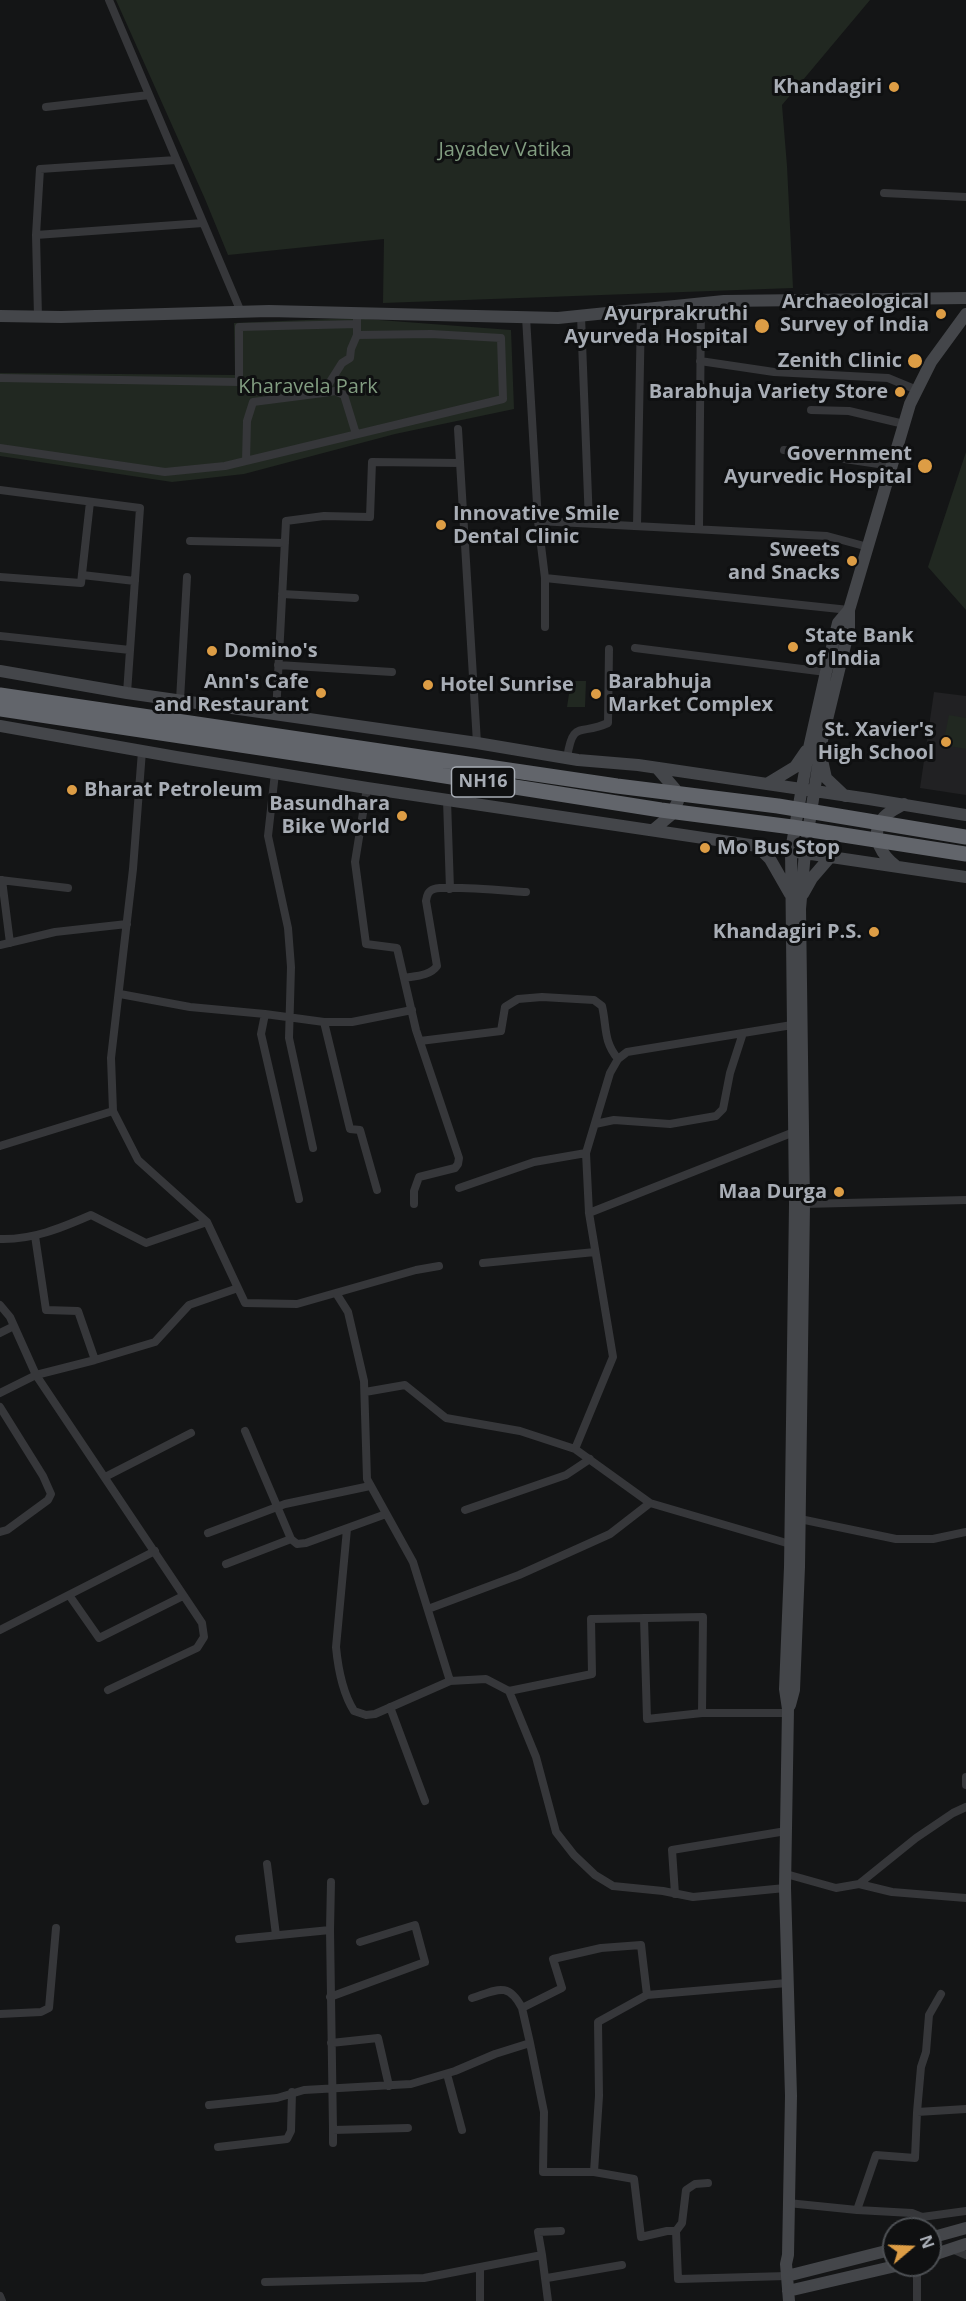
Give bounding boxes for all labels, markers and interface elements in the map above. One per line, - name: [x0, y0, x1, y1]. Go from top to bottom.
- place label: Khandagiri: [773, 75, 882, 99]
- marker: Khandagiri: [887, 80, 901, 94]
- park label: Jayadev Vatika: [438, 138, 572, 162]
- place label: Archaeological Survey of India: [780, 290, 929, 337]
- place label: Ayurprakruthi Ayurveda Hospital: [564, 302, 748, 349]
- marker: Archaeological Survey of India: [934, 307, 948, 321]
- marker: Ayurprakruthi Ayurveda Hospital: [753, 317, 771, 335]
- place label: Zenith Clinic: [778, 349, 902, 373]
- marker: Zenith Clinic: [906, 352, 924, 370]
- park label: Kharavela Park: [238, 375, 378, 399]
- place label: Barabhuja Variety Store: [649, 380, 888, 404]
- marker: Barabhuja Variety Store: [893, 385, 907, 399]
- place label: Government Ayurvedic Hospital: [724, 442, 912, 489]
- marker: Government Ayurvedic Hospital: [916, 457, 934, 475]
- place label: Innovative Smile Dental Clinic: [453, 502, 620, 549]
- marker: Innovative Smile Dental Clinic: [434, 518, 448, 532]
- place label: Sweets and Snacks: [728, 538, 840, 585]
- marker: Sweets and Snacks: [845, 554, 859, 568]
- place label: State Bank of India: [805, 624, 914, 671]
- place label: Domino's: [224, 639, 318, 663]
- marker: State Bank of India: [786, 640, 800, 654]
- marker: Domino's: [205, 644, 219, 658]
- place label: Ann's Cafe and Restaurant: [154, 670, 309, 717]
- place label: Barabhuja Market Complex: [608, 670, 773, 717]
- place label: Hotel Sunrise: [440, 673, 574, 697]
- marker: Hotel Sunrise: [421, 678, 435, 692]
- marker: Ann's Cafe and Restaurant: [314, 686, 328, 700]
- marker: Barabhuja Market Complex: [589, 687, 603, 701]
- place label: St. Xavier's High School: [818, 718, 934, 765]
- marker: St. Xavier's High School: [939, 735, 953, 749]
- road number: NH16: [452, 767, 514, 797]
- place label: Bharat Petroleum: [84, 778, 263, 802]
- marker: Bharat Petroleum: [65, 783, 79, 797]
- place label: Basundhara Bike World: [269, 792, 390, 839]
- marker: Basundhara Bike World: [395, 809, 409, 823]
- place label: Mo Bus Stop: [717, 836, 840, 860]
- marker: Mo Bus Stop: [698, 841, 712, 855]
- place label: Khandagiri P.S.: [713, 920, 862, 944]
- marker: Khandagiri P.S.: [867, 925, 881, 939]
- place label: Maa Durga: [718, 1180, 827, 1204]
- marker: Maa Durga: [832, 1185, 846, 1199]
- north arrow: [882, 2217, 942, 2277]
- text: N: [915, 2232, 940, 2252]

